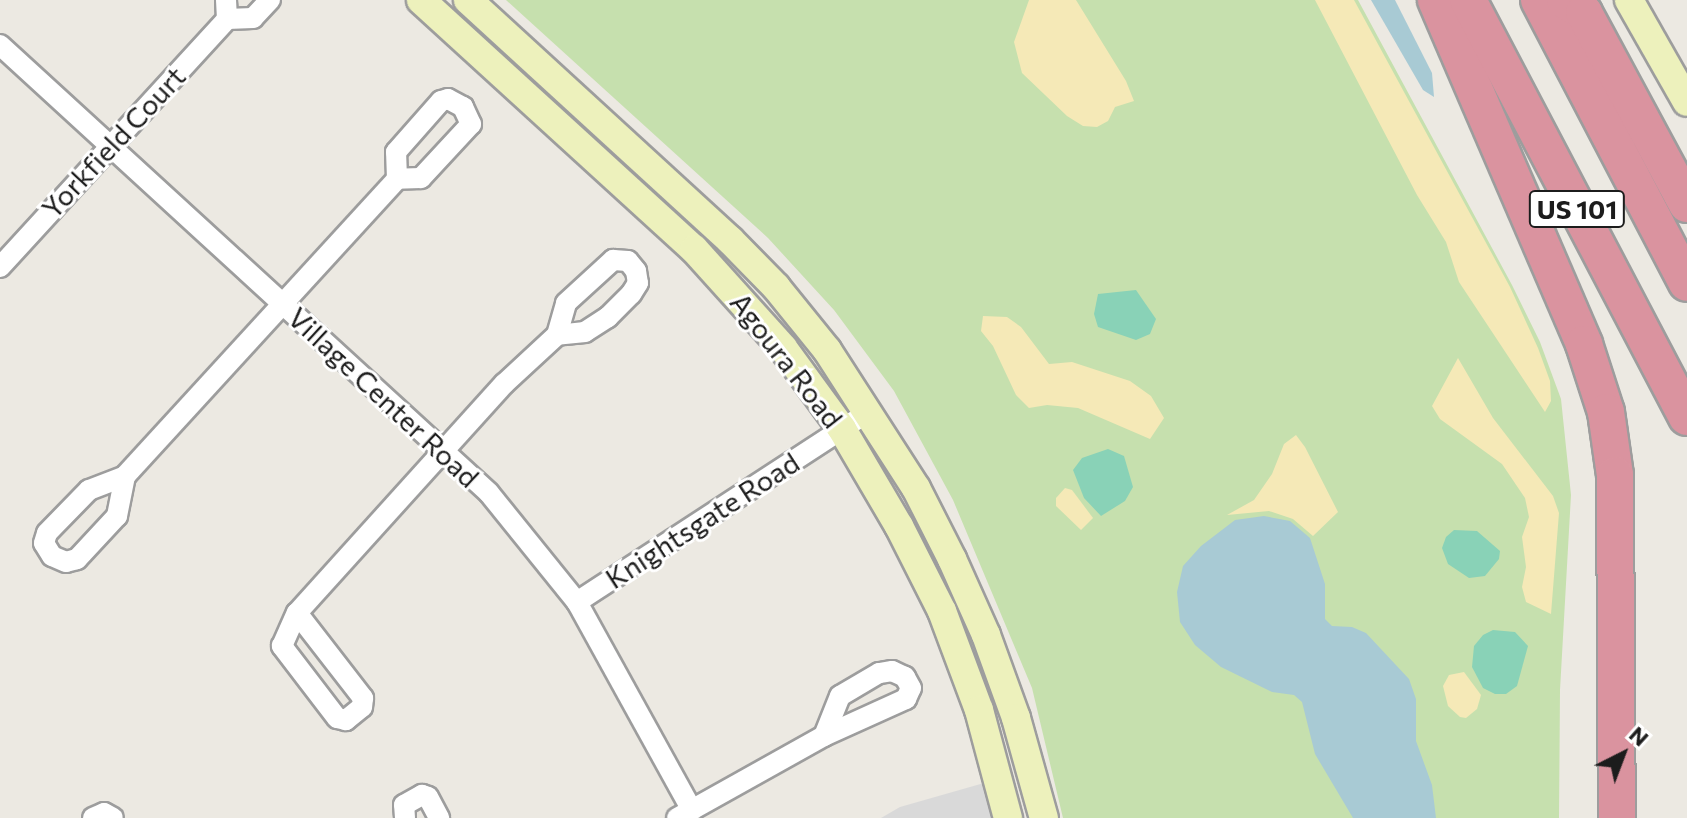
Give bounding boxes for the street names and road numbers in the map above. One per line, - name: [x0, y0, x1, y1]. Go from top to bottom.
- street label: Yorkfield Court: [34, 59, 192, 225]
- road number: US 101: [1527, 187, 1627, 231]
- street label: Agoura Road: [724, 286, 850, 434]
- street label: Village Center Road: [282, 300, 486, 494]
- street label: Knightsgate Road: [599, 445, 805, 595]

